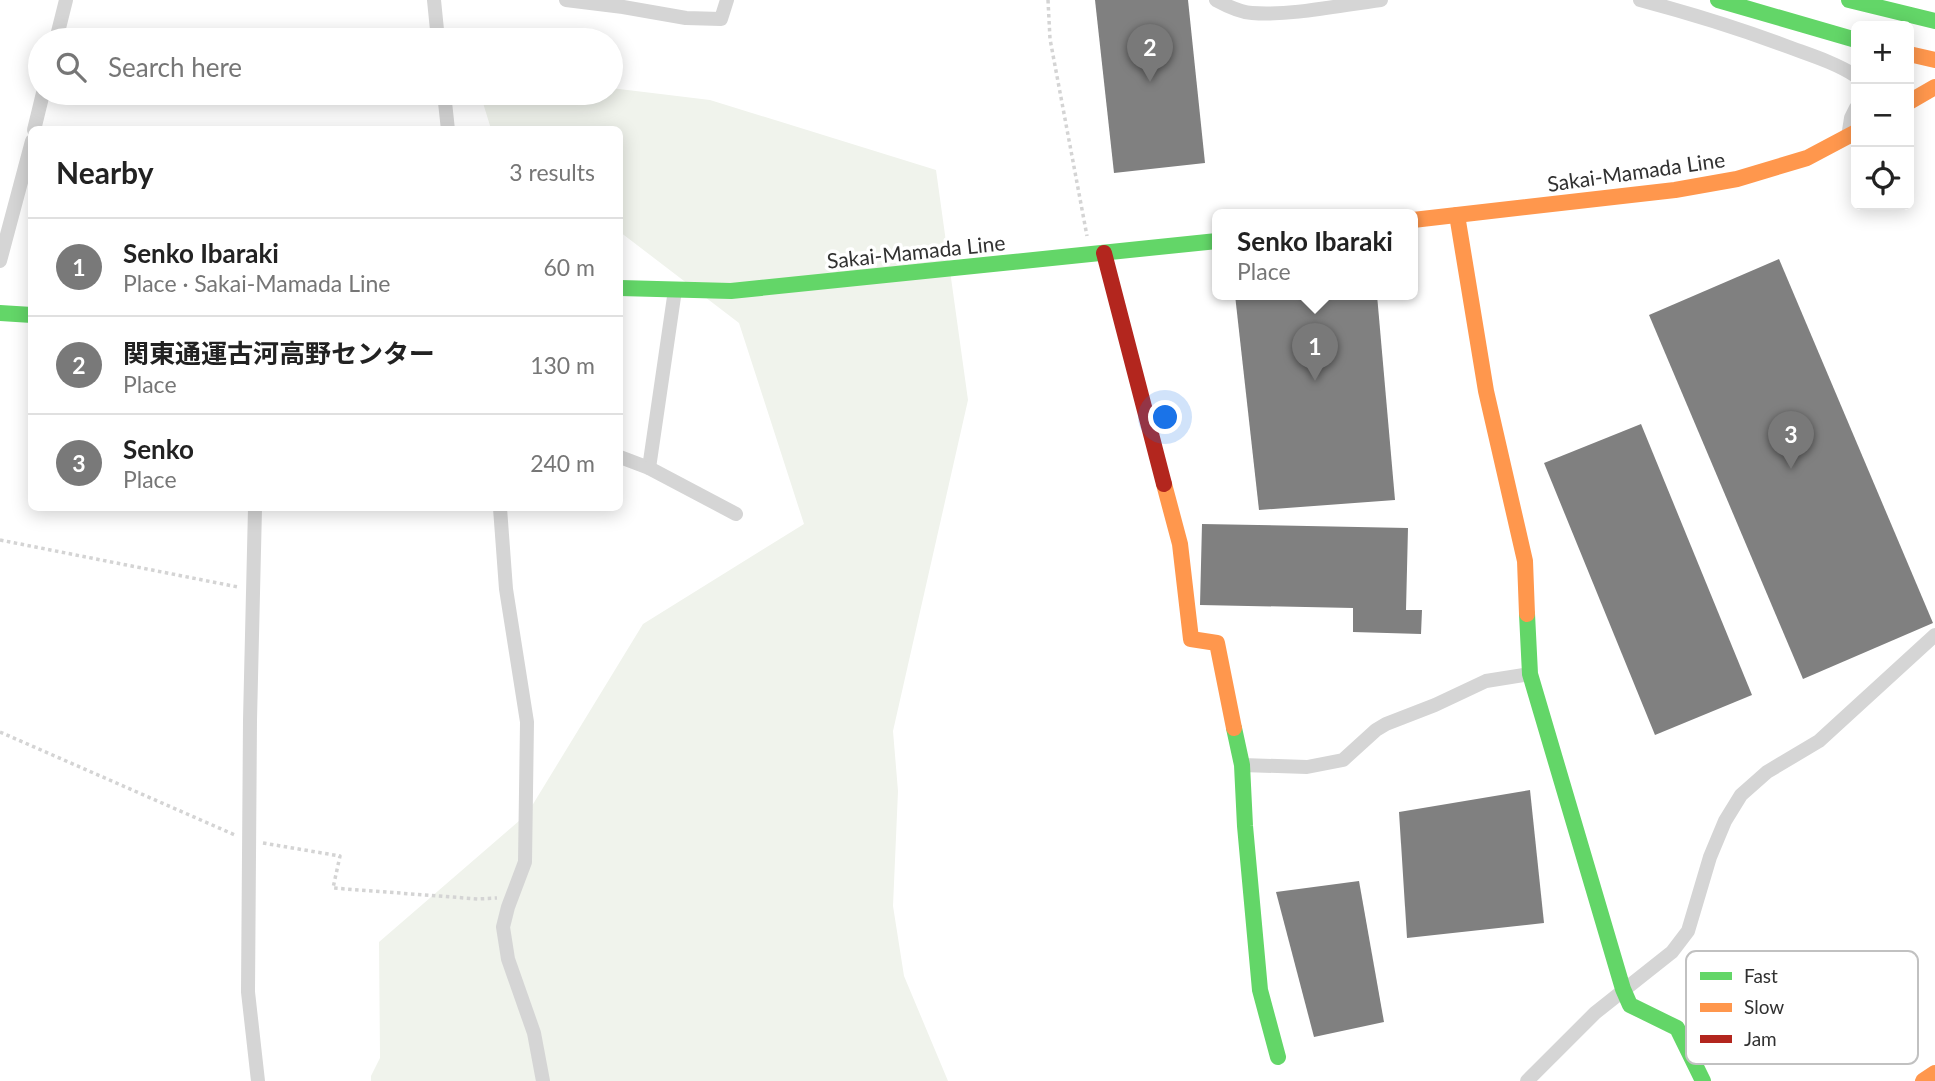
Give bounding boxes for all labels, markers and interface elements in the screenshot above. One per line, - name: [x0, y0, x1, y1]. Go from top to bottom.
- map controls: [1851, 21, 1914, 210]
- button: +: [1851, 21, 1914, 84]
- pin: 2: [1127, 24, 1173, 82]
- search box: [28, 28, 623, 105]
- icon: search: [52, 48, 90, 86]
- text: Search here: [108, 51, 242, 83]
- button: −: [1851, 84, 1914, 147]
- street label: Sakai-Mamada Line: [1546, 146, 1726, 196]
- button: locate: [1851, 147, 1914, 210]
- text: Nearby: [56, 154, 154, 190]
- text: 3 results: [509, 158, 595, 186]
- popup: [1212, 209, 1418, 300]
- text: Senko Ibaraki: [1237, 225, 1393, 257]
- street label: Sakai-Mamada Line: [826, 229, 1006, 273]
- text: Senko Ibaraki: [123, 237, 279, 269]
- text: 1: [72, 253, 86, 281]
- text: 60 m: [544, 253, 595, 281]
- text: Place: [1237, 257, 1291, 285]
- text: Place · Sakai-Mamada Line: [123, 269, 391, 297]
- pin: 1: [1292, 323, 1338, 381]
- text: 関東通運古河高野センター: [123, 337, 435, 369]
- text: 2: [72, 351, 86, 379]
- text: 130 m: [530, 351, 595, 379]
- text: Place: [123, 370, 177, 398]
- your location: [1148, 400, 1182, 434]
- pin: 3: [1768, 411, 1814, 469]
- text: Senko: [123, 433, 194, 465]
- text: 3: [72, 449, 86, 477]
- text: 240 m: [530, 449, 595, 477]
- text: Place: [123, 465, 177, 493]
- legend: [1686, 951, 1918, 1064]
- text: Fast: [1744, 964, 1778, 987]
- text: Slow: [1744, 995, 1784, 1018]
- text: Jam: [1744, 1027, 1777, 1050]

